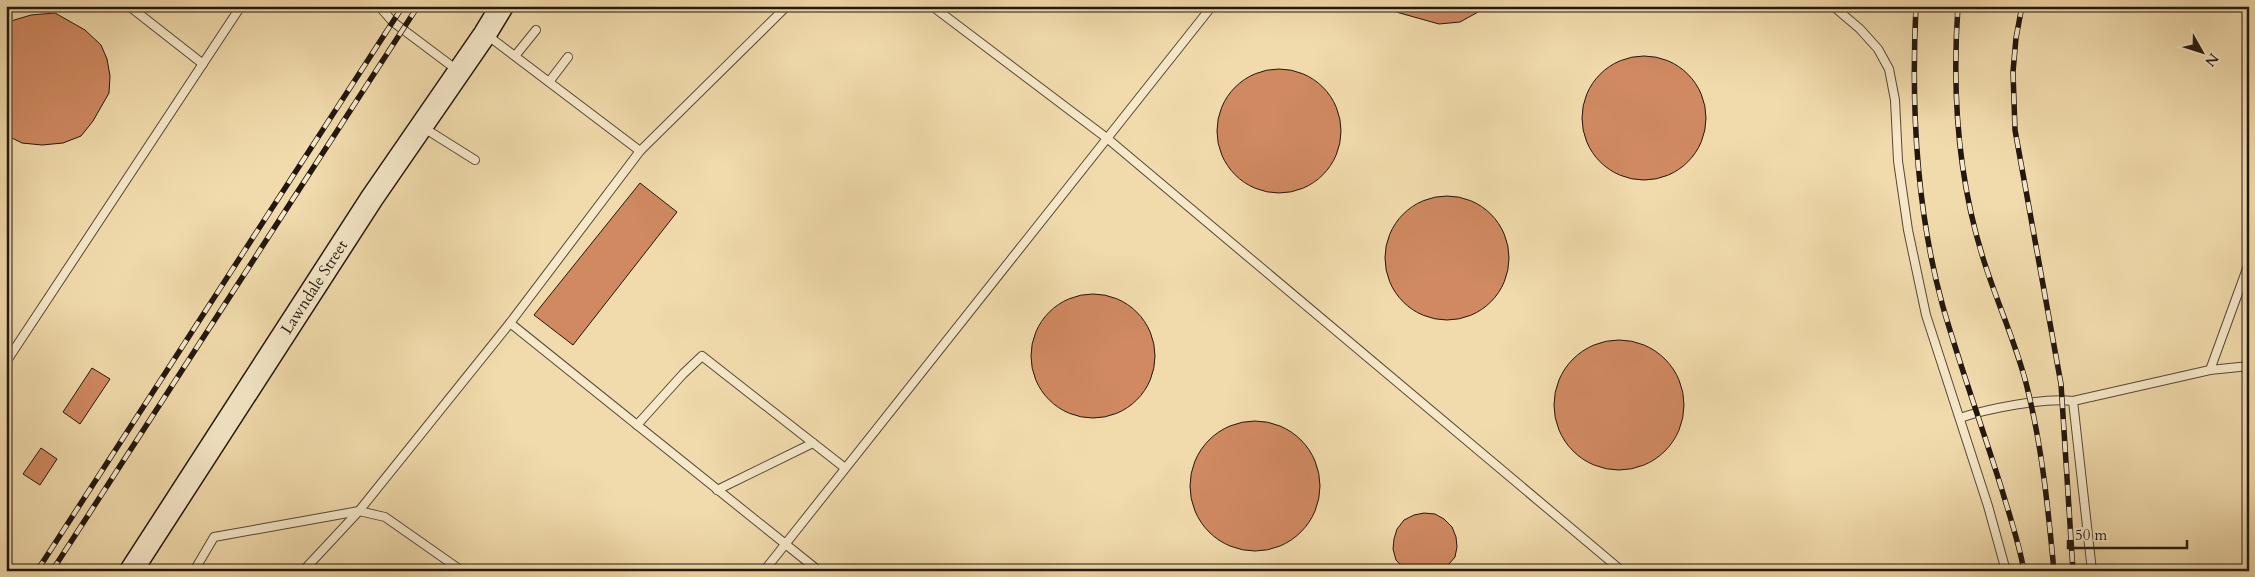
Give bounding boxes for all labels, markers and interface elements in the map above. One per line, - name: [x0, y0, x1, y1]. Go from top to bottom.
- north arrow: [2178, 28, 2228, 78]
- text: N: [2201, 49, 2223, 71]
- street label: Lawndale Street: [276, 236, 353, 338]
- scale bar: [2068, 517, 2186, 549]
- text: 50 m: [2075, 525, 2107, 545]

